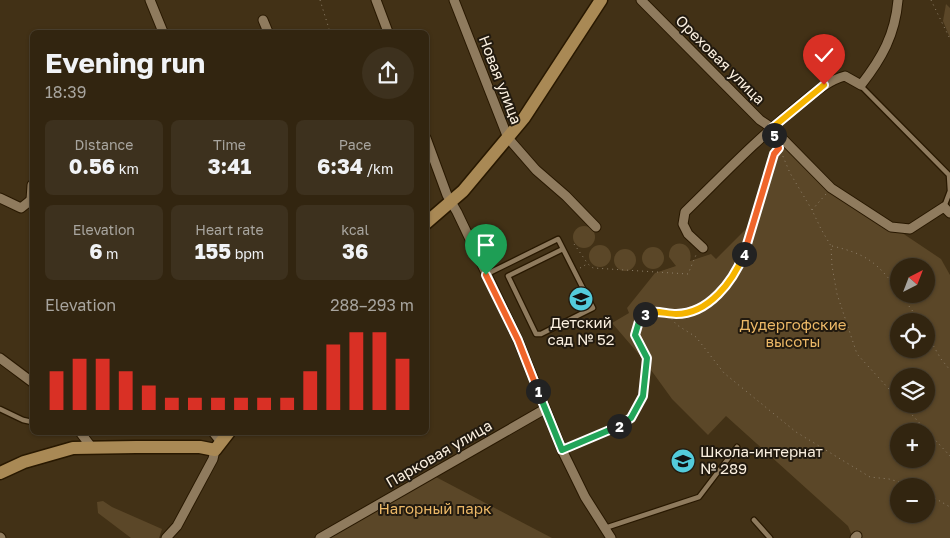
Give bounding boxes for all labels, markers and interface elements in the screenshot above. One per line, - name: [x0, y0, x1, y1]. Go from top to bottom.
- street label: Ореховая улица: [672, 11, 769, 108]
- street label: Новая улица: [476, 33, 526, 127]
- pin: [803, 34, 845, 85]
- icon: check: [810, 41, 838, 69]
- text: Evening run: [45, 46, 205, 79]
- button: share: [362, 47, 414, 99]
- text: 18:39: [45, 82, 86, 102]
- pin: 5: [762, 122, 786, 148]
- text: 5: [770, 127, 779, 144]
- text: Distance: [74, 136, 133, 153]
- text: Time: [213, 136, 246, 153]
- text: Pace: [339, 136, 372, 153]
- text: 0.56: [69, 153, 115, 179]
- text: 3:41: [208, 153, 251, 179]
- text: 6:34: [317, 153, 363, 179]
- text: km: [115, 160, 139, 177]
- text: /km: [363, 160, 393, 177]
- text: Elevation: [73, 221, 135, 238]
- text: Heart rate: [195, 221, 264, 238]
- text: kcal: [341, 221, 369, 238]
- pin: [465, 224, 507, 275]
- icon: arrive: [472, 231, 500, 259]
- text: 6: [89, 238, 103, 264]
- text: 155: [195, 238, 231, 264]
- text: 36: [342, 238, 368, 264]
- pin: 4: [732, 242, 756, 266]
- text: m: [103, 245, 118, 262]
- text: bpm: [231, 245, 264, 262]
- text: 4: [740, 246, 749, 263]
- north arrow: [890, 258, 935, 302]
- map controls: [890, 258, 935, 523]
- school or university icon: Детский сад № 52: [568, 286, 594, 312]
- text: Elevation: [45, 295, 116, 315]
- text: 288–293 m: [330, 295, 414, 315]
- pin: 3: [632, 302, 658, 326]
- text: 3: [641, 306, 650, 323]
- place label: Детский сад № 52: [547, 313, 615, 348]
- button: locate: [890, 313, 935, 358]
- park label: Дудергофские высоты: [739, 315, 847, 350]
- button: layers: [890, 368, 935, 413]
- pin: 1: [526, 378, 550, 404]
- text: 1: [535, 383, 542, 400]
- pin: 2: [606, 414, 632, 438]
- street label: Парковая улица: [382, 415, 495, 491]
- text: 2: [615, 418, 624, 435]
- button: +: [890, 423, 935, 468]
- place label: Школа-интернат № 289: [700, 442, 824, 477]
- school or university icon: Школа-интернат № 289: [670, 448, 696, 474]
- button: −: [890, 478, 935, 523]
- park label: Нагорный парк: [378, 499, 492, 517]

